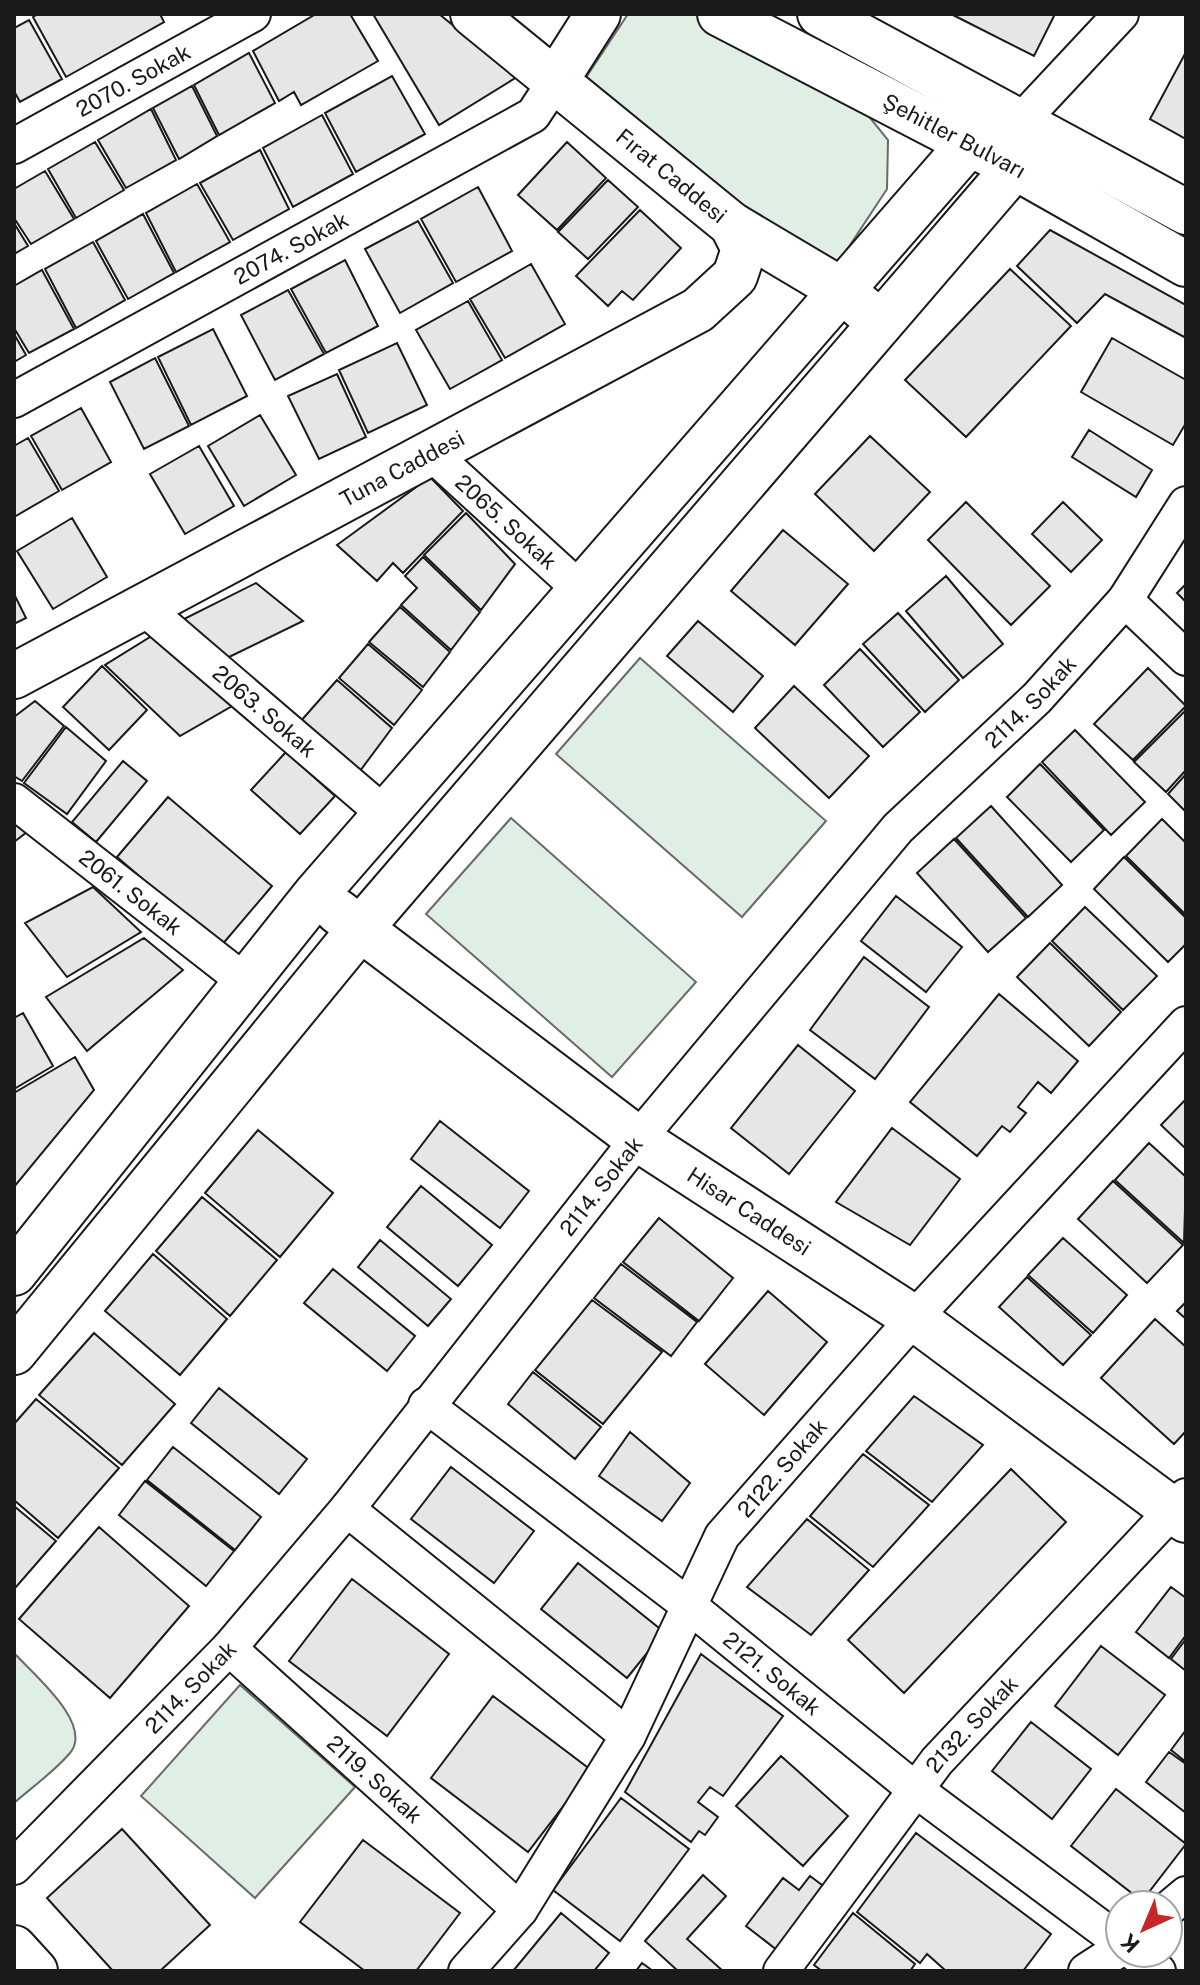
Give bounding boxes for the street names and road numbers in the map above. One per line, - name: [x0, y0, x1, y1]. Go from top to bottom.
- street label: 2070. Sokak: [71, 38, 195, 122]
- street label: Şehitler Bulvarı: [879, 88, 1030, 183]
- street label: Fırat Caddesi: [611, 123, 732, 228]
- street label: 2074. Sokak: [229, 206, 353, 290]
- street label: Tuna Caddesi: [335, 425, 469, 512]
- street label: 2065. Sokak: [450, 469, 562, 575]
- street label: 2114. Sokak: [979, 651, 1081, 753]
- street label: 2063. Sokak: [208, 660, 322, 762]
- street label: 2061. Sokak: [74, 844, 187, 940]
- street label: 2114. Sokak: [554, 1131, 648, 1241]
- street label: Hisar Caddesi: [682, 1161, 816, 1261]
- street label: 2122. Sokak: [732, 1413, 832, 1522]
- street label: 2121. Sokak: [718, 1626, 826, 1721]
- street label: 2114. Sokak: [140, 1636, 241, 1739]
- street label: 2132. Sokak: [920, 1671, 1023, 1778]
- street label: 2119. Sokak: [322, 1730, 427, 1829]

